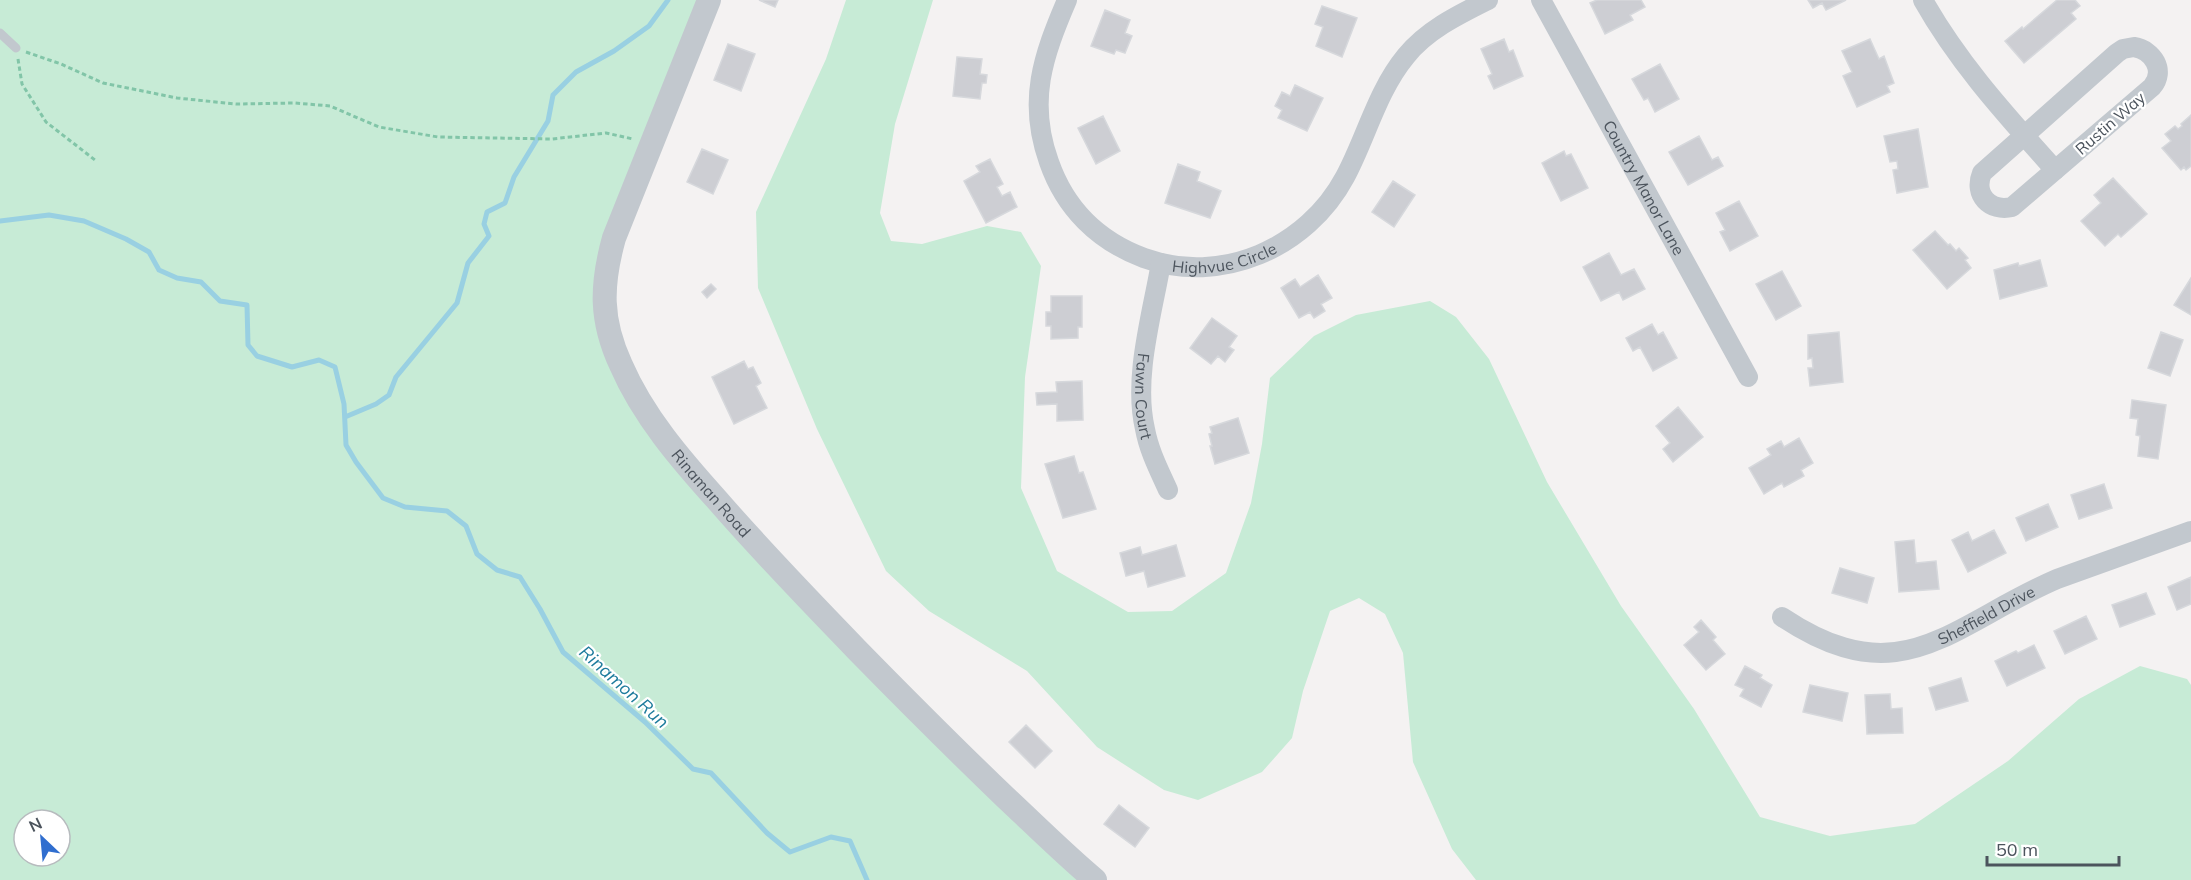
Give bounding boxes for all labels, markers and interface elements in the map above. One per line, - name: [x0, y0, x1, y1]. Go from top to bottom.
- street label: Rustin Way: [2071, 87, 2149, 159]
- street label: Country Manor Lane: [1599, 117, 1689, 259]
- street label: Highvue Circle: [1171, 238, 1280, 277]
- street label: Fawn Court: [1131, 352, 1157, 442]
- street label: Rinaman Road: [667, 445, 755, 541]
- street label: Sheffield Drive: [1934, 581, 2038, 649]
- water label: Rinamon Run: [575, 640, 674, 733]
- north arrow: [12, 808, 72, 868]
- text: N: [26, 813, 45, 836]
- scale bar: [1987, 829, 2119, 867]
- text: 50 m: [1996, 838, 2038, 861]

